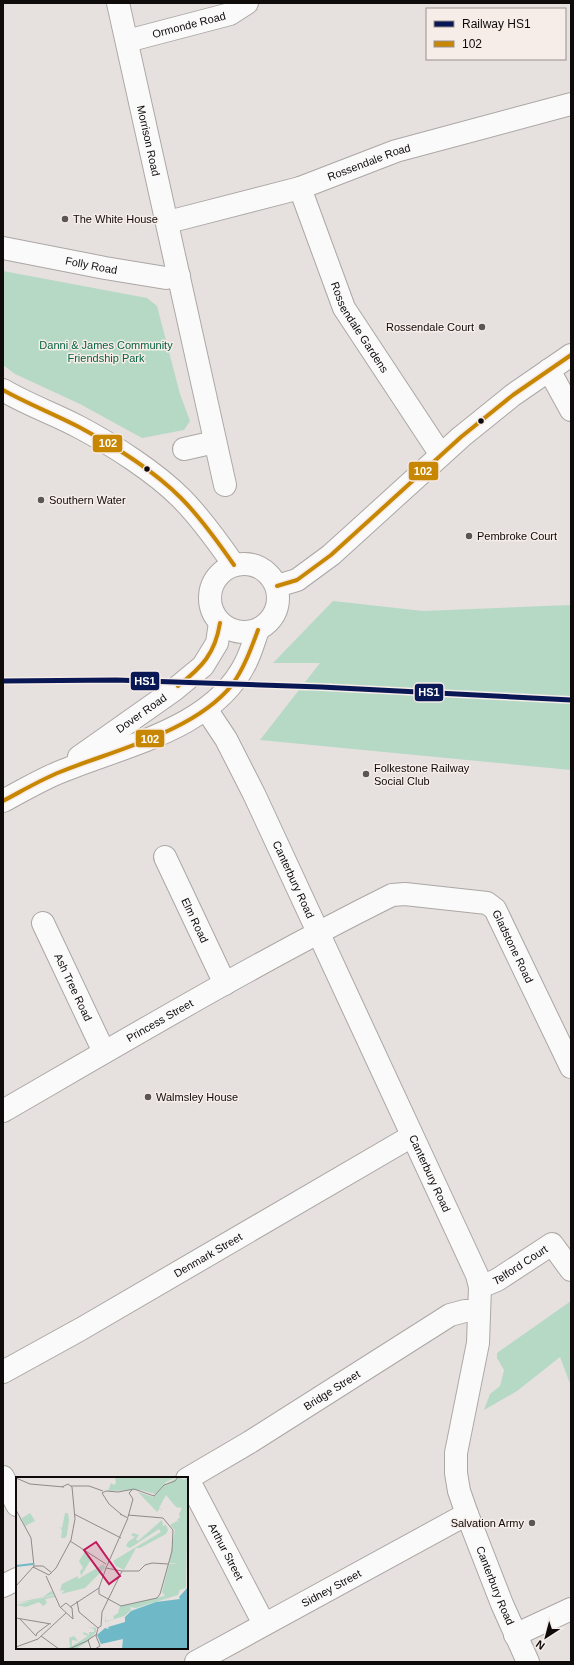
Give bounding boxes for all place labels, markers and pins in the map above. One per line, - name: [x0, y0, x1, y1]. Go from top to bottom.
- place label: The White House: [73, 213, 158, 225]
- marker: The White House: [60, 214, 70, 224]
- place label: Rossendale Court: [386, 321, 474, 333]
- marker: Rossendale Court: [477, 322, 487, 332]
- unlabelled marker: [476, 416, 486, 426]
- unlabelled marker: [142, 464, 152, 474]
- place label: Southern Water: [49, 494, 126, 506]
- marker: Southern Water: [36, 495, 46, 505]
- place label: Pembroke Court: [477, 530, 557, 542]
- marker: Pembroke Court: [464, 531, 474, 541]
- place label: Folkestone Railway Social Club: [374, 762, 470, 787]
- marker: Folkestone Railway Social Club: [361, 769, 371, 779]
- place label: Walmsley House: [156, 1091, 238, 1103]
- marker: Walmsley House: [143, 1092, 153, 1102]
- place label: Salvation Army: [451, 1517, 524, 1529]
- marker: Salvation Army: [527, 1518, 537, 1528]

